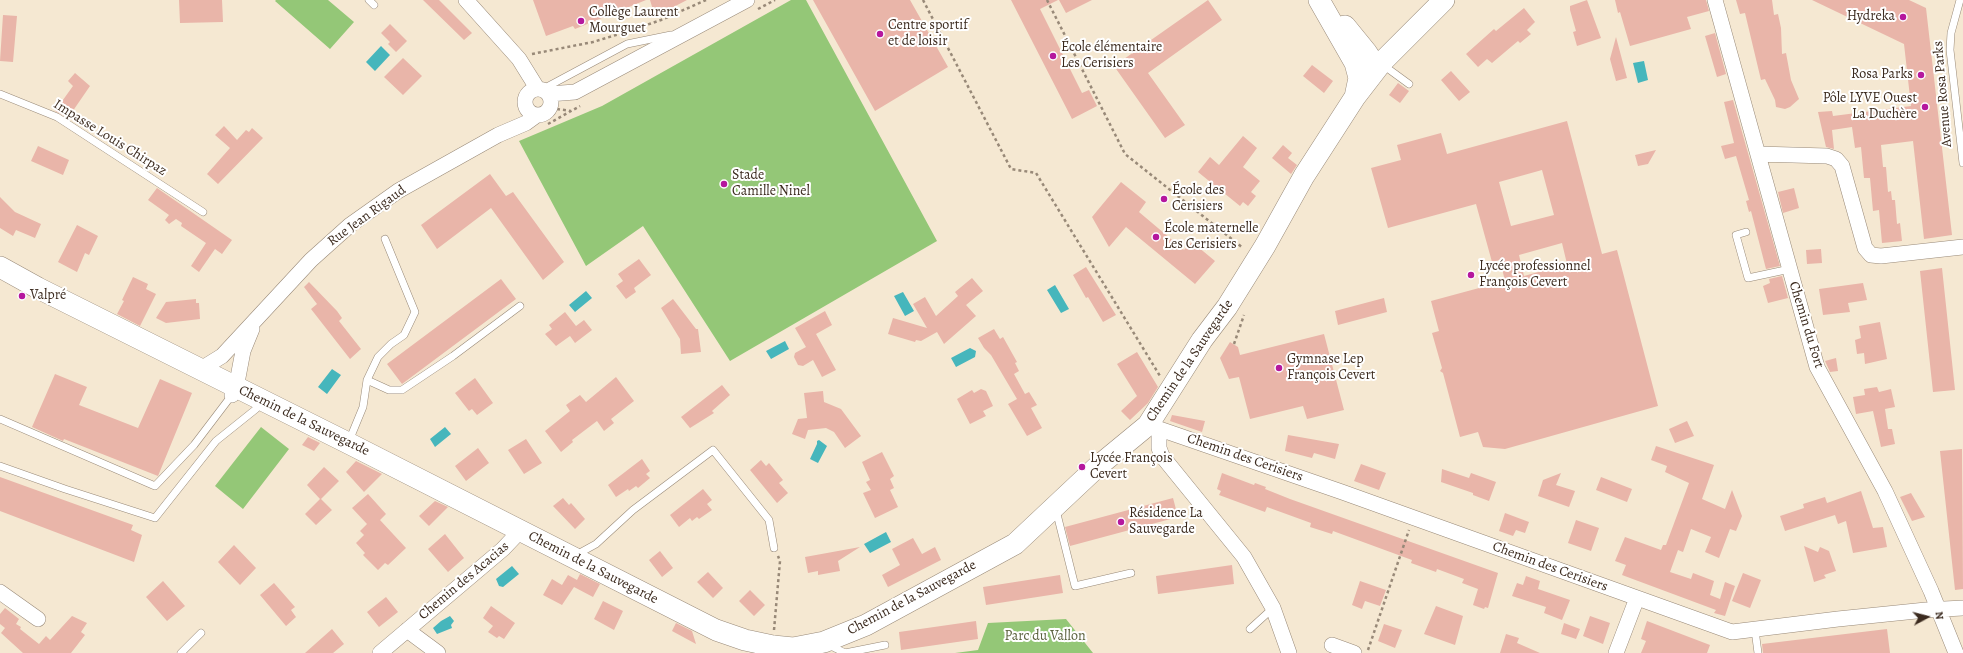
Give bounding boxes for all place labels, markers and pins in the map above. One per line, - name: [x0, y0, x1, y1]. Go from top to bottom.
- place label: Collège Laurent Mourguet: [589, 5, 678, 38]
- place label: Hydreka: [1847, 9, 1895, 25]
- marker: Hydreka: [1898, 12, 1908, 22]
- marker: Collège Laurent Mourguet: [576, 16, 586, 26]
- place label: Centre sportif et de loisir: [888, 18, 968, 50]
- marker: Centre sportif et de loisir: [875, 29, 885, 39]
- place label: École élémentaire Les Cerisiers: [1061, 40, 1162, 72]
- marker: École élémentaire Les Cerisiers: [1048, 51, 1058, 61]
- place label: Rosa Parks: [1851, 67, 1913, 83]
- marker: Rosa Parks: [1916, 70, 1926, 80]
- place label: Pôle LYVE Ouest La Duchère: [1823, 91, 1917, 124]
- marker: Pôle LYVE Ouest La Duchère: [1920, 102, 1930, 112]
- place label: Stade Camille Ninel: [732, 168, 810, 200]
- marker: Stade Camille Ninel: [719, 179, 729, 189]
- place label: École des Cerisiers: [1172, 183, 1224, 216]
- marker: École des Cerisiers: [1159, 194, 1169, 204]
- place label: École maternelle Les Cerisiers: [1164, 221, 1259, 254]
- marker: École maternelle Les Cerisiers: [1151, 232, 1161, 242]
- place label: Lycée professionnel François Cevert: [1479, 259, 1590, 292]
- marker: Lycée professionnel François Cevert: [1466, 270, 1476, 280]
- place label: Valpré: [30, 288, 66, 304]
- marker: Valpré: [17, 291, 27, 301]
- place label: Gymnase Lep François Cevert: [1287, 352, 1375, 384]
- marker: Gymnase Lep François Cevert: [1274, 363, 1284, 373]
- place label: Lycée François Cevert: [1090, 451, 1173, 484]
- marker: Lycée François Cevert: [1077, 462, 1087, 472]
- place label: Résidence La Sauvegarde: [1129, 506, 1203, 538]
- marker: Résidence La Sauvegarde: [1116, 517, 1126, 527]

